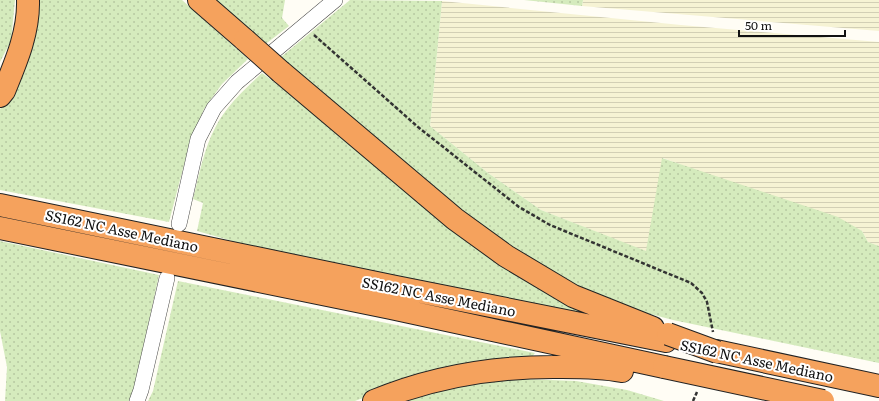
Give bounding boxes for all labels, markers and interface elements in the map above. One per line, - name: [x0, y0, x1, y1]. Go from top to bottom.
- scale bar: [739, 12, 845, 38]
- text: 50 m: [745, 16, 772, 34]
- street label: SS162 NC Asse Mediano: [44, 204, 200, 256]
- street label: SS162 NC Asse Mediano: [360, 271, 518, 321]
- street label: SS162 NC Asse Mediano: [679, 334, 835, 386]

